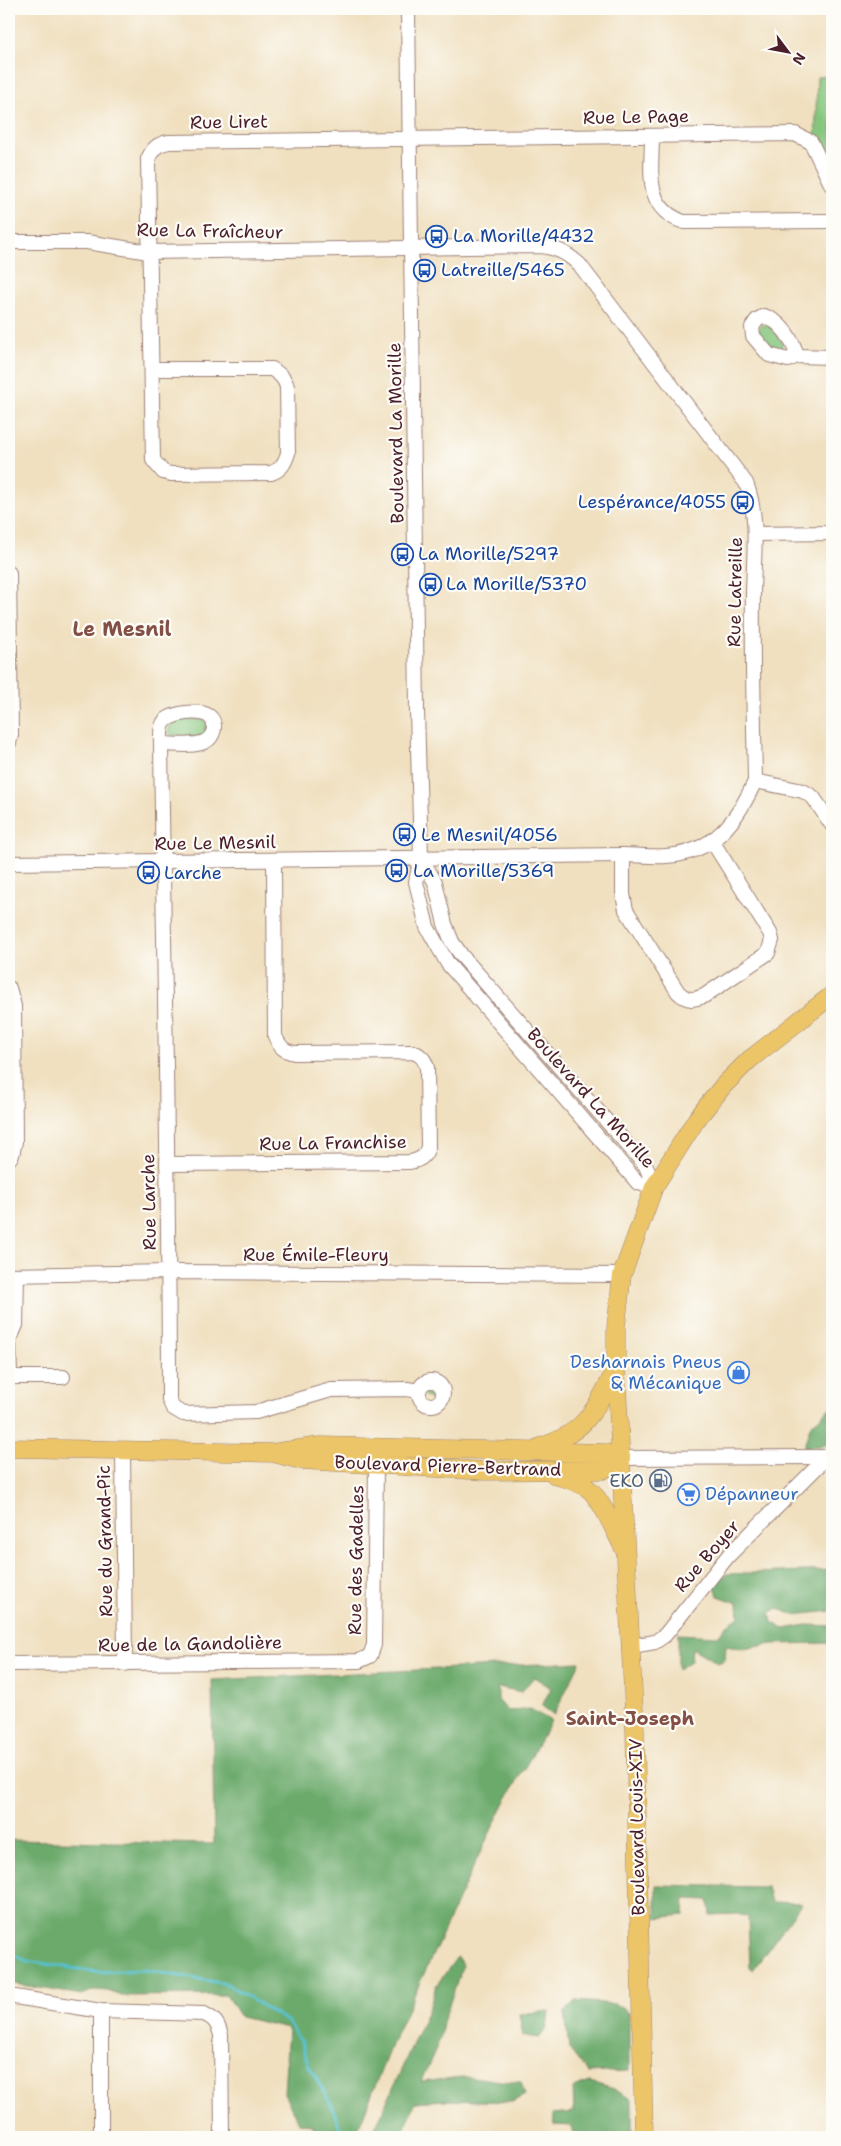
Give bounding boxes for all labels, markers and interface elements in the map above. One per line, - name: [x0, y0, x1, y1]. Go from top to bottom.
- north arrow: [764, 28, 814, 78]
- text: N: [788, 49, 810, 68]
- street label: Rue Le Page: [583, 104, 689, 130]
- street label: Rue Liret: [190, 109, 268, 135]
- street label: Rue La Fraîcheur: [136, 218, 284, 244]
- bus stop icon: La Morille/4432: [425, 224, 449, 248]
- place label: La Morille/4432: [453, 224, 595, 248]
- bus stop icon: Latreille/5465: [413, 258, 437, 282]
- place label: Latreille/5465: [441, 258, 565, 282]
- street label: Boulevard La Morille: [382, 342, 410, 524]
- place label: Lespérance/4055: [578, 490, 726, 514]
- bus stop icon: Lespérance/4055: [730, 490, 754, 514]
- street label: Rue Latreille: [722, 537, 748, 647]
- bus stop icon: La Morille/5297: [390, 542, 414, 566]
- place label: La Morille/5297: [418, 542, 559, 566]
- bus stop icon: La Morille/5370: [418, 572, 442, 596]
- place label: La Morille/5370: [446, 572, 587, 596]
- district label: Le Mesnil: [73, 616, 171, 642]
- bus stop icon: Le Mesnil/4056: [393, 823, 417, 847]
- place label: Le Mesnil/4056: [421, 823, 558, 847]
- street label: Rue Le Mesnil: [154, 830, 276, 856]
- bus stop icon: La Morille/5369: [385, 859, 409, 883]
- place label: La Morille/5369: [413, 859, 554, 883]
- bus stop icon: Larche: [136, 861, 160, 885]
- place label: Larche: [164, 861, 222, 885]
- street label: Boulevard La Morille: [521, 1023, 661, 1173]
- street label: Rue La Franchise: [259, 1130, 407, 1156]
- street label: Rue Larche: [136, 1153, 162, 1251]
- street label: Rue Émile-Fleury: [243, 1243, 389, 1267]
- place label: Desharnais Pneus & Mécanique: [570, 1350, 722, 1395]
- shop icon: Desharnais Pneus & Mécanique: [726, 1360, 750, 1384]
- street label: Boulevard Pierre-Bertrand: [334, 1450, 562, 1482]
- street label: Rue du Grand-Pic: [92, 1465, 118, 1617]
- place label: EKO: [609, 1469, 644, 1493]
- fuel station icon: EKO: [648, 1469, 672, 1493]
- supermarket icon: Dépanneur: [677, 1482, 701, 1506]
- place label: Dépanneur: [705, 1482, 799, 1506]
- street label: Rue des Gadelles: [343, 1485, 369, 1635]
- street label: Rue Boyer: [669, 1515, 745, 1597]
- street label: Rue de la Gandolière: [98, 1630, 282, 1658]
- district label: Saint-Joseph: [566, 1706, 694, 1731]
- street label: Boulevard Louis-XIV: [623, 1738, 651, 1916]

